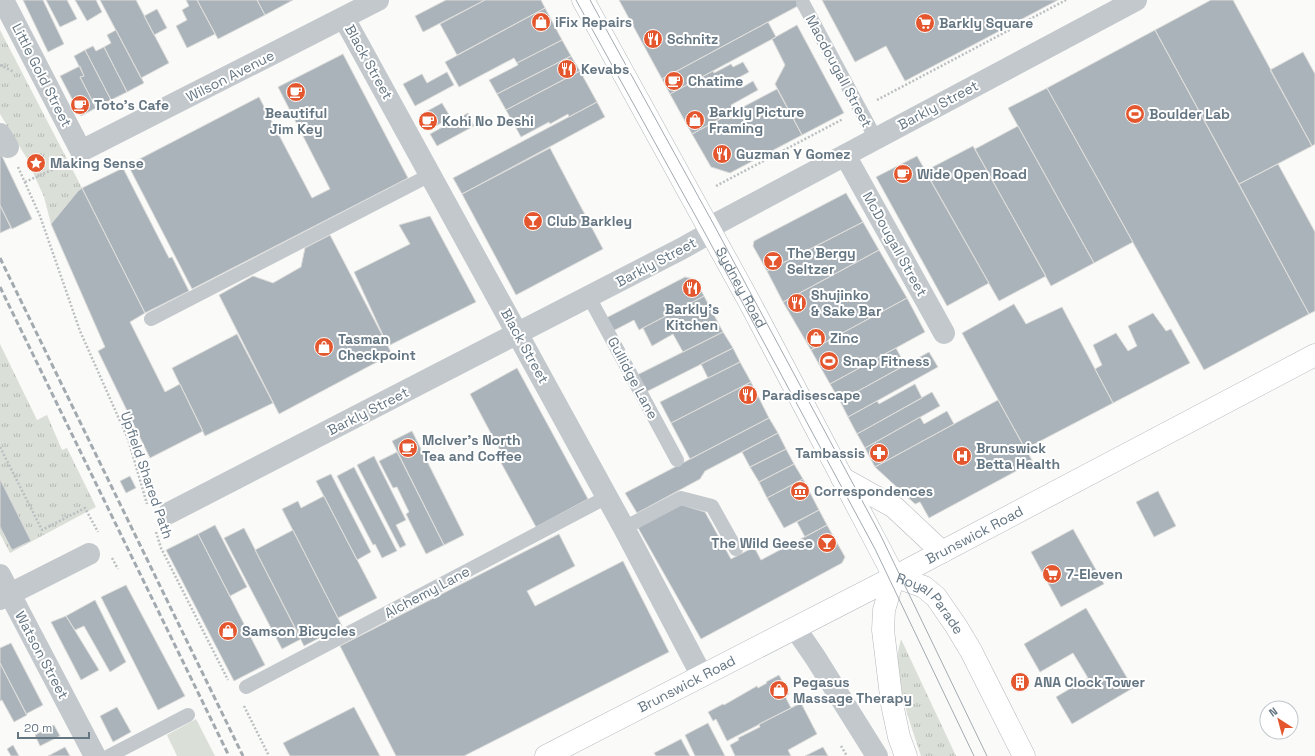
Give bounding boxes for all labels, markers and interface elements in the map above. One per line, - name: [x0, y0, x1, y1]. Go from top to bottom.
- shop icon: iFix Repairs: [530, 11, 552, 33]
- street label: Macdougall Street: [802, 12, 876, 130]
- supermarket icon: Barkly Square: [914, 12, 936, 34]
- place label: iFix Repairs: [555, 13, 632, 31]
- place label: Barkly Square: [939, 14, 1033, 32]
- street label: Little Gold Street: [8, 20, 76, 130]
- street label: Black Street: [341, 21, 397, 103]
- restaurant icon: Schnitz: [642, 28, 664, 50]
- place label: Schnitz: [667, 30, 718, 48]
- street label: Wilson Avenue: [183, 46, 277, 106]
- restaurant icon: Kevabs: [556, 58, 578, 80]
- place label: Kevabs: [581, 60, 629, 78]
- cafe icon: Chatime: [663, 70, 685, 92]
- place label: Chatime: [688, 72, 743, 90]
- street label: Barkly Street: [895, 76, 981, 134]
- cafe icon: Beautiful Jim Key: [285, 81, 307, 103]
- cafe icon: Toto's Cafe: [69, 94, 91, 116]
- place label: Toto's Cafe: [94, 96, 169, 114]
- place label: Barkly Picture Framing: [709, 103, 804, 137]
- sports icon: Boulder Lab: [1124, 103, 1146, 125]
- place label: Beautiful Jim Key: [265, 104, 327, 138]
- place label: Boulder Lab: [1149, 105, 1230, 123]
- shop icon: Barkly Picture Framing: [684, 109, 706, 131]
- cafe icon: Kohi No Deshi: [417, 110, 439, 132]
- place label: Kohi No Deshi: [442, 112, 534, 130]
- restaurant icon: Guzman Y Gomez: [711, 143, 733, 165]
- place label: Guzman Y Gomez: [736, 145, 850, 163]
- place icon: Making Sense: [25, 152, 47, 174]
- place label: Making Sense: [50, 154, 144, 172]
- cafe icon: Wide Open Road: [892, 163, 914, 185]
- place label: Wide Open Road: [917, 165, 1027, 183]
- street label: McDougall Street: [859, 188, 931, 300]
- bar icon: Club Barkley: [522, 210, 544, 232]
- place label: Club Barkley: [547, 212, 632, 230]
- street label: Barkly Street: [613, 233, 699, 291]
- street label: Sydney Road: [712, 244, 770, 331]
- place label: The Bergy Seltzer: [787, 244, 856, 278]
- bar icon: The Bergy Seltzer: [762, 250, 784, 272]
- restaurant icon: Barkly's Kitchen: [681, 277, 703, 299]
- place label: Shujinko & Sake Bar: [811, 286, 882, 320]
- restaurant icon: Shujinko & Sake Bar: [786, 292, 808, 314]
- place label: Barkly's Kitchen: [665, 300, 719, 334]
- street label: Black Street: [497, 305, 553, 387]
- shop icon: Zinc: [805, 327, 827, 349]
- place label: Zinc: [830, 329, 859, 347]
- place label: Tasman Checkpoint: [338, 330, 416, 364]
- street label: Gullidge Lane: [604, 334, 662, 422]
- shop icon: Tasman Checkpoint: [313, 336, 335, 358]
- sports icon: Snap Fitness: [818, 350, 840, 372]
- place label: Snap Fitness: [843, 352, 930, 370]
- street label: Barkly Street: [324, 383, 412, 439]
- restaurant icon: Paradisescape: [737, 384, 759, 406]
- place label: Paradisescape: [762, 386, 860, 404]
- street label: Upfield Shared Path: [117, 409, 177, 541]
- place label: McIver's North Tea and Coffee: [422, 431, 522, 465]
- cafe icon: McIver's North Tea and Coffee: [397, 437, 419, 459]
- place label: Brunswick Betta Health: [976, 439, 1060, 473]
- pharmacy icon: Tambassis: [868, 442, 890, 464]
- place label: Tambassis: [795, 444, 865, 462]
- hospital icon: Brunswick Betta Health: [951, 445, 973, 467]
- museum icon: Correspondences: [789, 480, 811, 502]
- place label: Correspondences: [814, 482, 933, 500]
- street label: Brunswick Road: [922, 502, 1026, 568]
- bar icon: The Wild Geese: [816, 532, 838, 554]
- place label: The Wild Geese: [711, 534, 813, 552]
- street label: Alchemy Lane: [381, 562, 473, 622]
- supermarket icon: 7-Eleven: [1041, 563, 1063, 585]
- place label: 7-Eleven: [1066, 565, 1123, 583]
- street label: Royal Parade: [894, 569, 968, 638]
- street label: Watson Street: [11, 608, 73, 702]
- shop icon: Samson Bicycles: [217, 620, 239, 642]
- place label: Samson Bicycles: [242, 622, 356, 640]
- street label: Brunswick Road: [635, 651, 738, 716]
- building icon: ANA Clock Tower: [1009, 671, 1031, 693]
- place label: Pegasus Massage Therapy: [793, 673, 912, 707]
- place label: ANA Clock Tower: [1034, 673, 1146, 691]
- shop icon: Pegasus Massage Therapy: [768, 679, 790, 701]
- north arrow: [1259, 700, 1299, 740]
- text: N: [1266, 704, 1280, 720]
- scale bar: [18, 714, 89, 740]
- text: 20 m: [24, 720, 52, 736]

